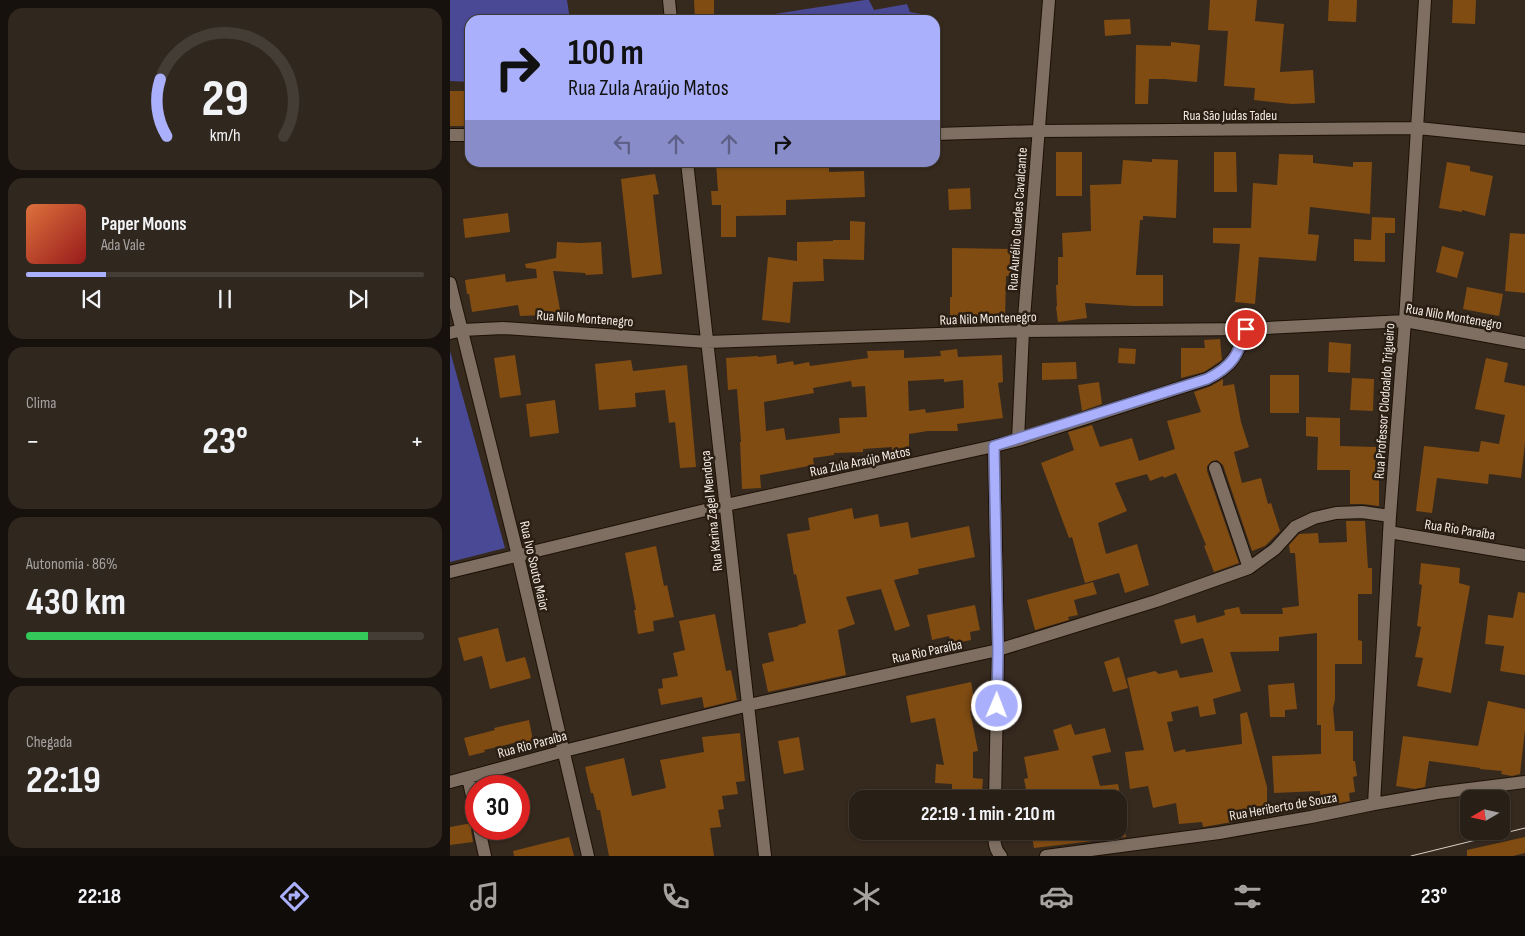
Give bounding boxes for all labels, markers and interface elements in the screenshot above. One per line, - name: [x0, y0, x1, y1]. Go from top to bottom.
- text: 100 m: [568, 32, 644, 75]
- icon: right: [485, 35, 550, 100]
- text: 29: [201, 68, 249, 131]
- text: Rua Zula Araújo Matos: [568, 75, 729, 102]
- street label: Rua São Judas Tadeu: [1183, 107, 1277, 124]
- text: km/h: [210, 125, 240, 146]
- icon: left: [609, 130, 637, 158]
- icon: ahead: [662, 130, 690, 158]
- icon: ahead: [715, 130, 743, 158]
- icon: right: [768, 130, 796, 158]
- street label: Rua Aurélio Guedes Cavalcante: [1004, 147, 1031, 291]
- text: Paper Moons: [101, 213, 187, 236]
- text: Ada Vale: [101, 236, 145, 255]
- icon: previous: [78, 285, 106, 313]
- icon: pause: [211, 285, 239, 313]
- icon: next: [344, 285, 372, 313]
- street label: Rua Nilo Montenegro: [1405, 300, 1503, 333]
- street label: Rua Nilo Montenegro: [536, 307, 634, 330]
- street label: Rua Nilo Montenegro: [939, 308, 1037, 329]
- pin: [1225, 308, 1267, 350]
- icon: arrive: [1232, 315, 1260, 343]
- street label: Rua Professor Clodoaldo Trigueiro: [1371, 322, 1398, 479]
- text: Clima: [26, 394, 56, 413]
- text: 23°: [202, 419, 248, 464]
- text: −: [26, 425, 40, 458]
- text: +: [410, 425, 424, 458]
- street label: Rua Zula Araújo Matos: [808, 443, 912, 480]
- street label: Rua Karina Zagel Mendoça: [697, 450, 726, 572]
- street label: Rua Rio Paraíba: [1423, 516, 1496, 543]
- street label: Rua Ivo Souto Maior: [516, 519, 553, 613]
- text: Autonomia · 86%: [26, 555, 118, 574]
- text: 430 km: [26, 580, 126, 625]
- street label: Rua Rio Paraíba: [891, 636, 964, 667]
- position arrow: [970, 679, 1022, 731]
- street label: Rua Rio Paraíba: [496, 727, 569, 762]
- text: Chegada: [26, 733, 72, 752]
- text: 22:19: [26, 758, 101, 803]
- speed limit sign: 30: [465, 775, 530, 840]
- street label: Rua Heriberto de Souza: [1228, 789, 1338, 824]
- north arrow: [1460, 790, 1510, 840]
- map controls: [1460, 790, 1510, 840]
- text: 22:19 · 1 min · 210 m: [921, 803, 1055, 826]
- icon: directions: [277, 879, 312, 914]
- icon: music: [467, 879, 502, 914]
- icon: phone: [658, 879, 693, 914]
- icon: climate: [849, 879, 884, 914]
- icon: car: [1039, 879, 1074, 914]
- icon: filters: [1230, 879, 1265, 914]
- text: 22:18: [78, 883, 121, 910]
- text: 23°: [1421, 883, 1447, 910]

